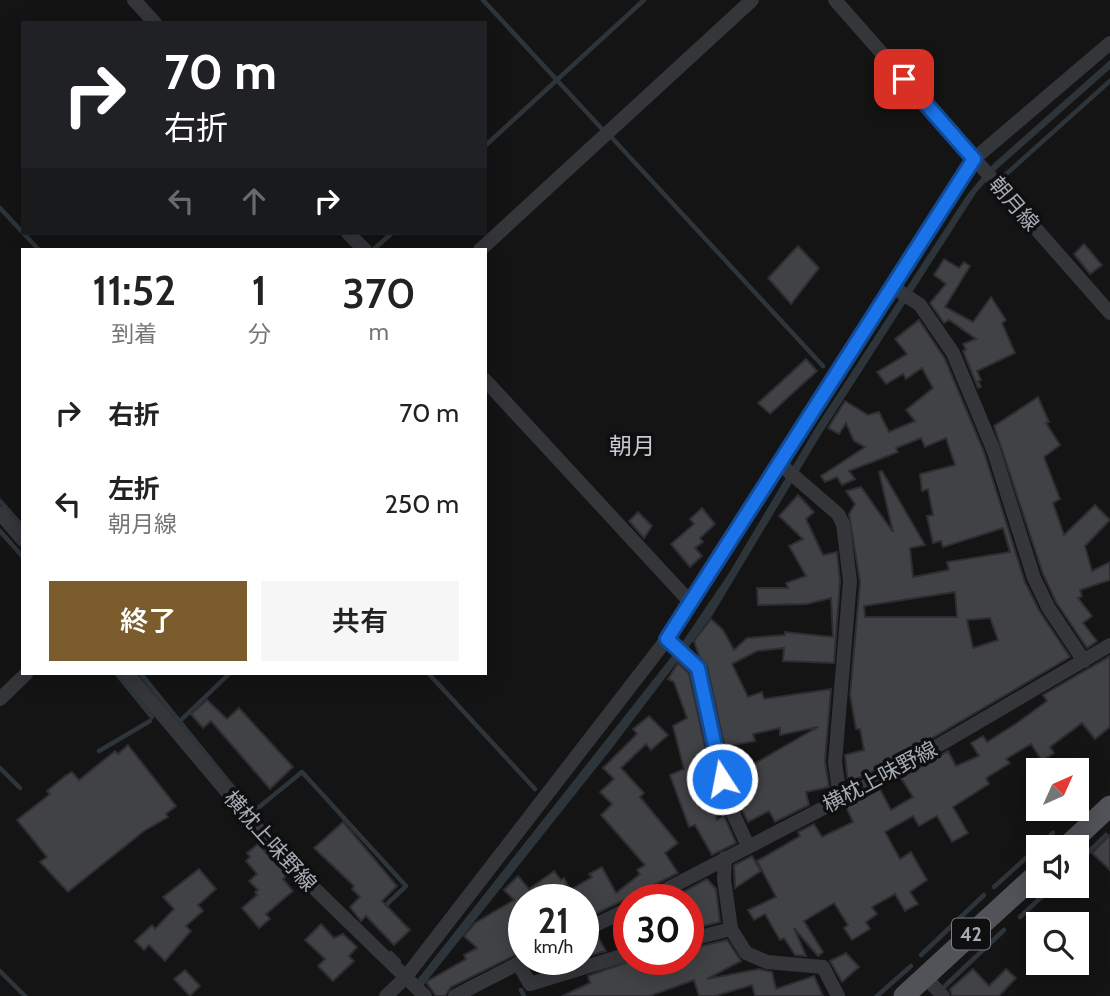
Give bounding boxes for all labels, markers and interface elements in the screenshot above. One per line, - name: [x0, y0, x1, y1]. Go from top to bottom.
- text: 70 m: [164, 42, 277, 101]
- icon: right: [49, 49, 140, 140]
- pin: [874, 49, 934, 109]
- icon: arrive: [885, 60, 923, 98]
- text: 右折: [164, 108, 228, 147]
- street label: 朝月線: [984, 172, 1044, 236]
- icon: left: [162, 182, 200, 220]
- icon: ahead: [235, 182, 273, 220]
- icon: right: [308, 182, 346, 220]
- text: 11:52: [93, 264, 176, 316]
- text: 1: [252, 264, 267, 316]
- text: 370: [342, 267, 415, 319]
- text: m: [369, 318, 389, 346]
- text: 到着: [111, 320, 157, 348]
- text: 分: [248, 320, 271, 348]
- icon: right: [49, 394, 87, 432]
- text: 70 m: [399, 397, 459, 429]
- text: 右折: [108, 399, 160, 431]
- district label: 朝月: [609, 432, 655, 460]
- text: 左折: [108, 473, 160, 505]
- icon: left: [49, 485, 87, 523]
- text: 250 m: [385, 488, 459, 520]
- text: 朝月線: [108, 510, 177, 538]
- button: 終了: [49, 581, 247, 661]
- button: 共有: [261, 581, 459, 661]
- street label: 横枕上味野線: [818, 736, 941, 817]
- position arrow: [685, 742, 759, 816]
- north arrow: [1026, 758, 1088, 821]
- map controls: [1026, 758, 1089, 975]
- street label: 横枕上味野線: [219, 785, 322, 896]
- button: sound: [1026, 835, 1089, 898]
- speed limit sign: 30: [613, 884, 704, 975]
- text: 21: [538, 899, 569, 942]
- button: search: [1026, 912, 1089, 975]
- road number: 42: [952, 918, 990, 950]
- text: km/h: [534, 936, 573, 958]

